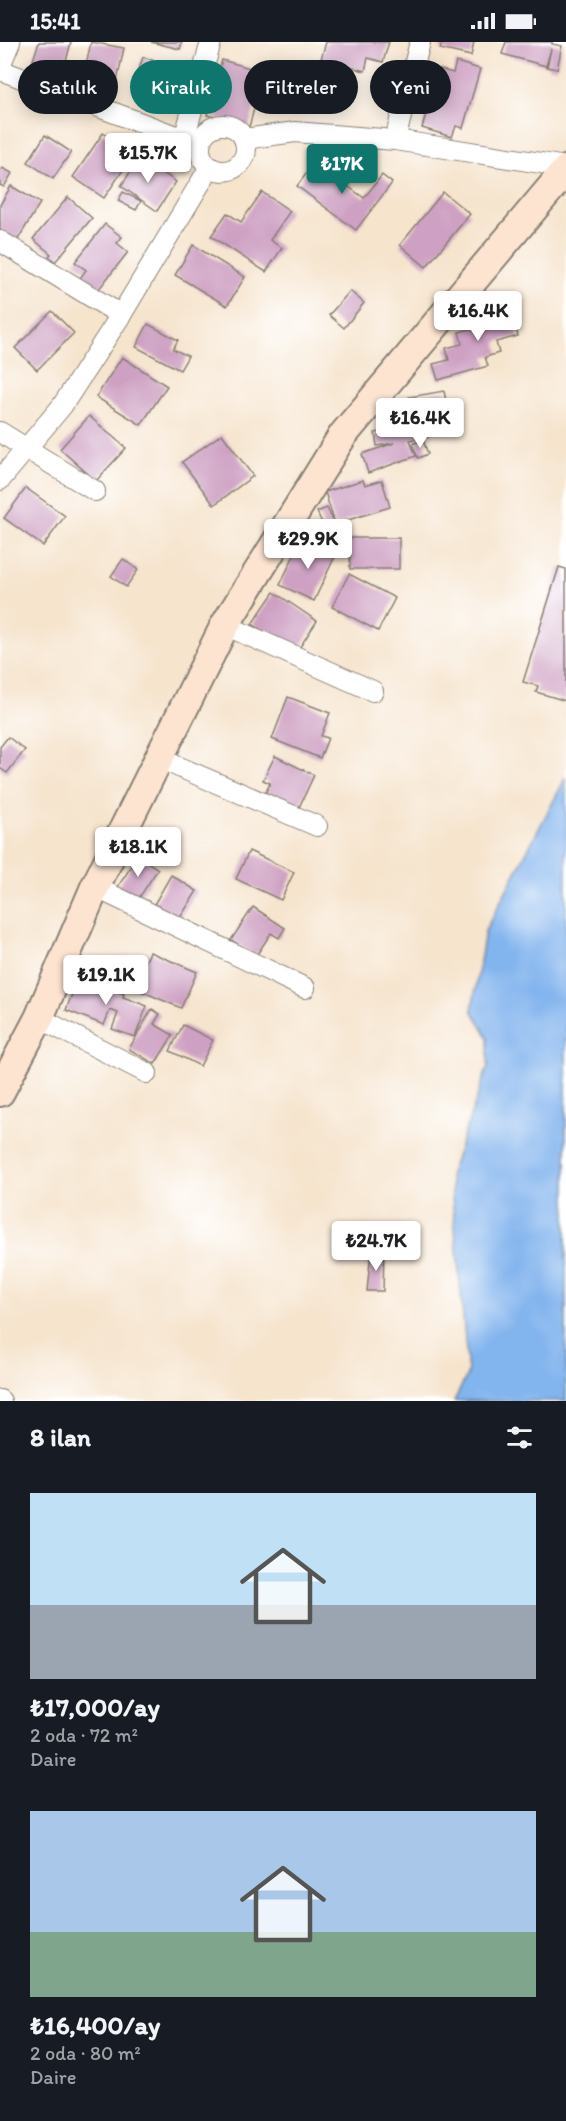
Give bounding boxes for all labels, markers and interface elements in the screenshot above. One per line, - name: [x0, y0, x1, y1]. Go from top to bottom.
- text: 15:41: [30, 8, 81, 35]
- chip: Satılık: [18, 60, 118, 114]
- chip: Kiralık: [130, 60, 232, 114]
- chip: Filtreler: [244, 60, 358, 114]
- chip: Yeni: [370, 60, 451, 114]
- pin: ₺15.7K: [99, 133, 197, 184]
- text: ₺15.7K: [119, 140, 177, 164]
- pin: ₺17K: [306, 144, 378, 195]
- text: ₺17K: [321, 151, 363, 175]
- pin: ₺16.4K: [429, 291, 527, 342]
- text: ₺16.4K: [448, 298, 508, 322]
- pin: ₺16.4K: [371, 398, 469, 449]
- text: ₺16.4K: [390, 405, 450, 429]
- pin: ₺29.9K: [259, 519, 357, 570]
- text: ₺29.9K: [278, 526, 338, 550]
- pin: ₺18.1K: [89, 827, 187, 878]
- text: ₺18.1K: [109, 834, 167, 858]
- pin: ₺19.1K: [57, 955, 155, 1006]
- text: ₺19.1K: [77, 962, 135, 986]
- pin: ₺24.7K: [327, 1221, 425, 1272]
- text: ₺24.7K: [346, 1228, 406, 1252]
- text: 8 ilan: [30, 1421, 91, 1453]
- icon: filters: [503, 1421, 536, 1454]
- icon: home: [229, 1532, 337, 1640]
- text: ₺17,000/ay: [30, 1691, 160, 1723]
- text: 2 oda · 72 m²: [30, 1723, 138, 1747]
- text: Daire: [30, 1747, 76, 1771]
- icon: home: [229, 1850, 337, 1958]
- text: ₺16,400/ay: [30, 2009, 160, 2041]
- text: 2 oda · 80 m²: [30, 2041, 141, 2065]
- text: Daire: [30, 2065, 76, 2089]

